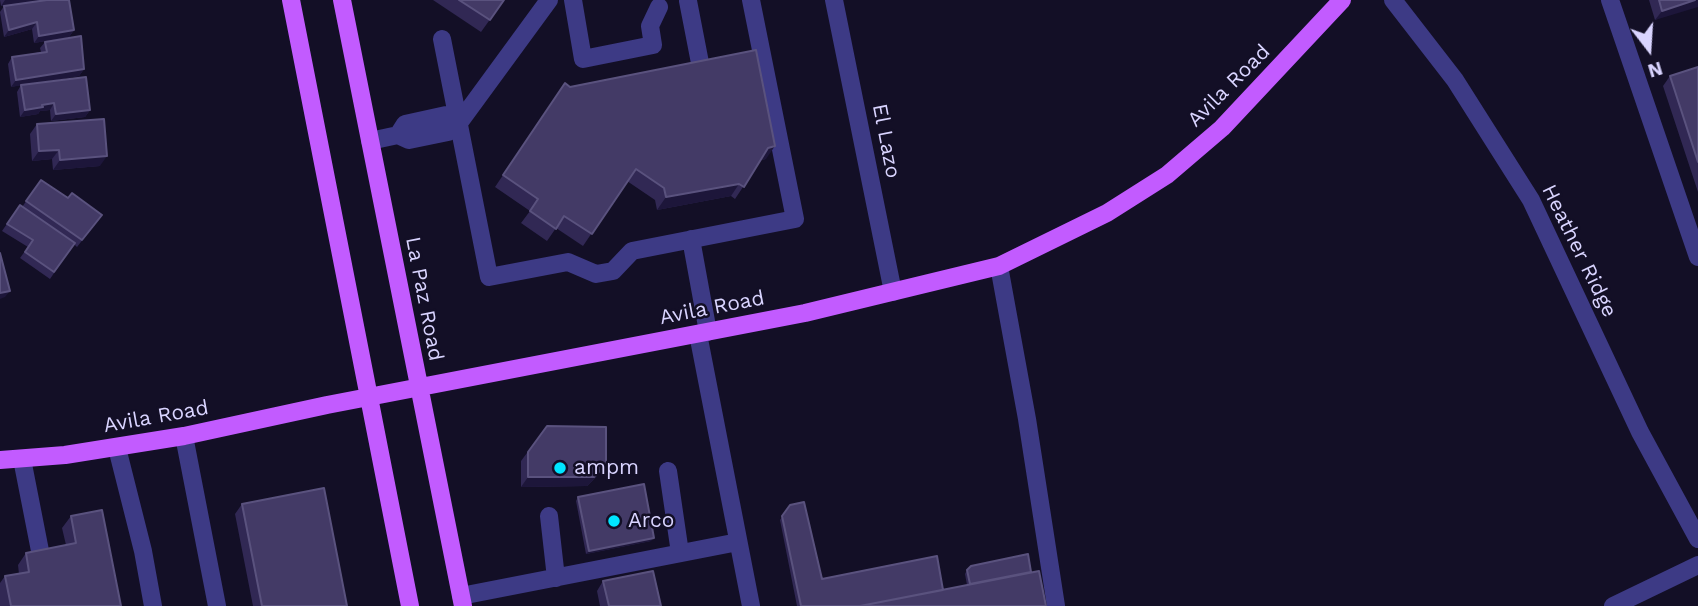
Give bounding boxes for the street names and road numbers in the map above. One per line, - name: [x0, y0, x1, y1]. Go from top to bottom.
- street label: Avila Road: [1182, 39, 1276, 133]
- street label: El Lazo: [866, 102, 906, 180]
- street label: Heather Ridge: [1536, 181, 1622, 321]
- street label: La Paz Road: [400, 235, 448, 363]
- street label: Avila Road: [657, 285, 767, 331]
- street label: Avila Road: [101, 395, 211, 439]

